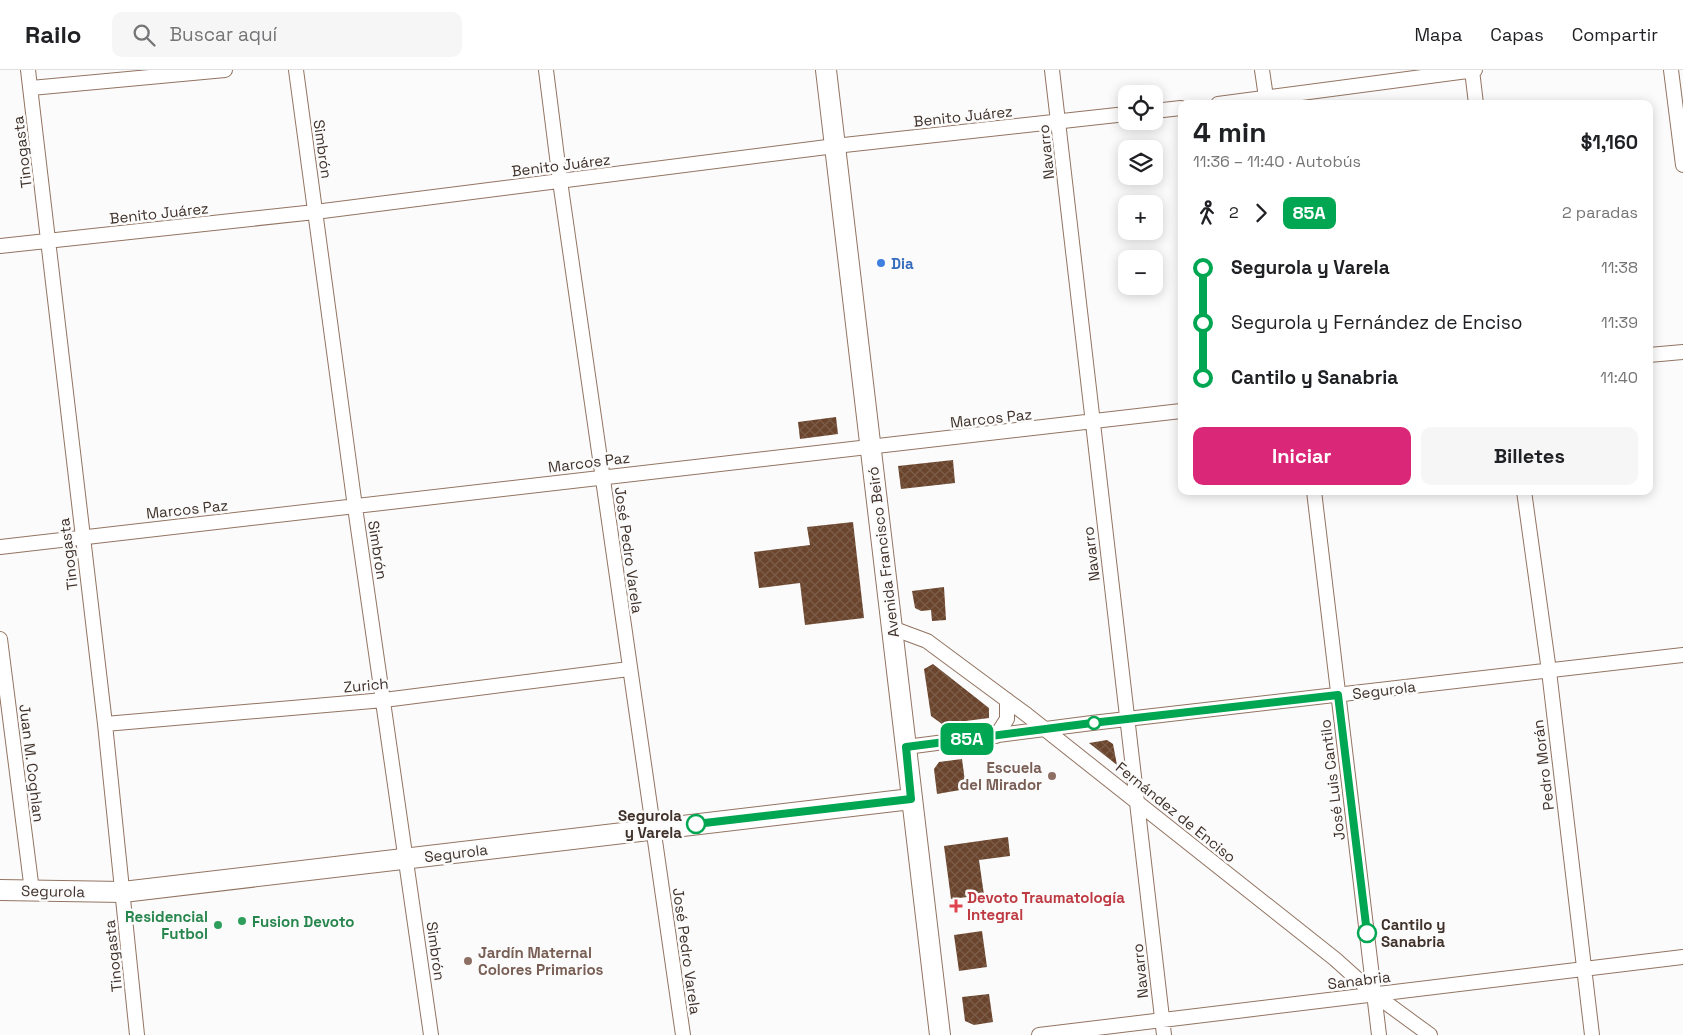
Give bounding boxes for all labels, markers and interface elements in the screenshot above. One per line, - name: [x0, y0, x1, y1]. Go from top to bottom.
- search box: [112, 12, 462, 57]
- text: Railo: [25, 19, 82, 50]
- icon: search: [130, 21, 158, 49]
- text: Buscar aquí: [170, 22, 277, 47]
- text: Mapa: [1414, 23, 1462, 46]
- text: Capas: [1490, 23, 1544, 46]
- text: Compartir: [1572, 23, 1658, 46]
- map controls: [1118, 85, 1163, 295]
- button: locate: [1118, 85, 1163, 130]
- street label: Benito Juárez: [912, 101, 1014, 131]
- text: 4 min: [1193, 114, 1267, 150]
- street label: Tinogasta: [8, 115, 36, 189]
- street label: Simbrón: [309, 118, 337, 180]
- street label: Navarro: [1034, 124, 1058, 180]
- text: $1,160: [1581, 130, 1638, 155]
- button: layers: [1118, 140, 1163, 185]
- street label: Benito Juárez: [510, 150, 612, 180]
- text: 11:36 – 11:40 · Autobús: [1193, 151, 1361, 172]
- button: +: [1118, 195, 1163, 240]
- street label: Benito Juárez: [108, 198, 210, 228]
- icon: walk: [1193, 199, 1221, 227]
- icon: forward: [1247, 199, 1275, 227]
- text: 85A: [1293, 201, 1326, 224]
- text: 2: [1229, 202, 1239, 223]
- text: 2 paradas: [1562, 202, 1638, 223]
- button: −: [1118, 250, 1163, 295]
- place label: Dia: [891, 254, 914, 273]
- text: Segurola y Varela: [1231, 255, 1390, 280]
- marker: Dia: [875, 257, 887, 269]
- text: 11:38: [1601, 257, 1638, 278]
- text: Segurola y Fernández de Enciso: [1231, 310, 1522, 335]
- text: 11:39: [1601, 312, 1638, 333]
- text: Cantilo y Sanabria: [1231, 365, 1398, 390]
- text: 11:40: [1600, 367, 1638, 388]
- street label: Marcos Paz: [949, 404, 1033, 432]
- button: Iniciar: [1193, 427, 1411, 485]
- button: Billetes: [1421, 427, 1638, 485]
- street label: Marcos Paz: [547, 448, 631, 476]
- street label: Avenida Francisco Beiró: [863, 466, 903, 638]
- street label: José Pedro Varela: [611, 485, 647, 615]
- street label: Marcos Paz: [145, 495, 229, 523]
- street label: Tinogasta: [54, 517, 82, 591]
- street label: Simbrón: [364, 519, 392, 581]
- street label: Navarro: [1078, 526, 1104, 582]
- street label: Zurich: [343, 674, 389, 696]
- street label: Segurola: [1351, 677, 1417, 703]
- street label: Juan M. Coghlan: [15, 703, 49, 823]
- unlabelled marker: [1087, 716, 1101, 730]
- street label: José Luis Cantilo: [1315, 718, 1349, 842]
- street label: Pedro Morán: [1528, 719, 1558, 811]
- line badge: 85A: [938, 723, 996, 755]
- text: 85A: [950, 727, 984, 750]
- place label: Escuela del Mirador: [960, 758, 1042, 794]
- street label: Fernández de Enciso: [1112, 758, 1240, 866]
- marker: Escuela del Mirador: [1046, 770, 1058, 782]
- place label: Segurola y Varela: [618, 806, 682, 842]
- marker: Segurola y Varela: [686, 814, 706, 834]
- street label: Segurola: [423, 840, 489, 866]
- street label: Segurola: [21, 881, 85, 901]
- street label: José Pedro Varela: [669, 886, 705, 1016]
- place label: Devoto Traumatología Integral: [967, 888, 1125, 924]
- marker: Devoto Traumatología Integral: [949, 899, 963, 913]
- place label: Residencial Futbol: [125, 907, 208, 943]
- place label: Fusion Devoto: [252, 912, 354, 931]
- marker: Fusion Devoto: [236, 915, 248, 927]
- place label: Cantilo y Sanabria: [1381, 915, 1445, 951]
- street label: Tinogasta: [100, 919, 126, 993]
- marker: Residencial Futbol: [212, 919, 224, 931]
- street label: Simbrón: [422, 920, 450, 982]
- marker: Cantilo y Sanabria: [1357, 923, 1377, 943]
- place label: Jardín Maternal Colores Primarios: [478, 943, 604, 979]
- street label: Navarro: [1128, 943, 1152, 999]
- marker: Jardín Maternal Colores Primarios: [462, 955, 474, 967]
- street label: Sanabria: [1326, 967, 1392, 993]

